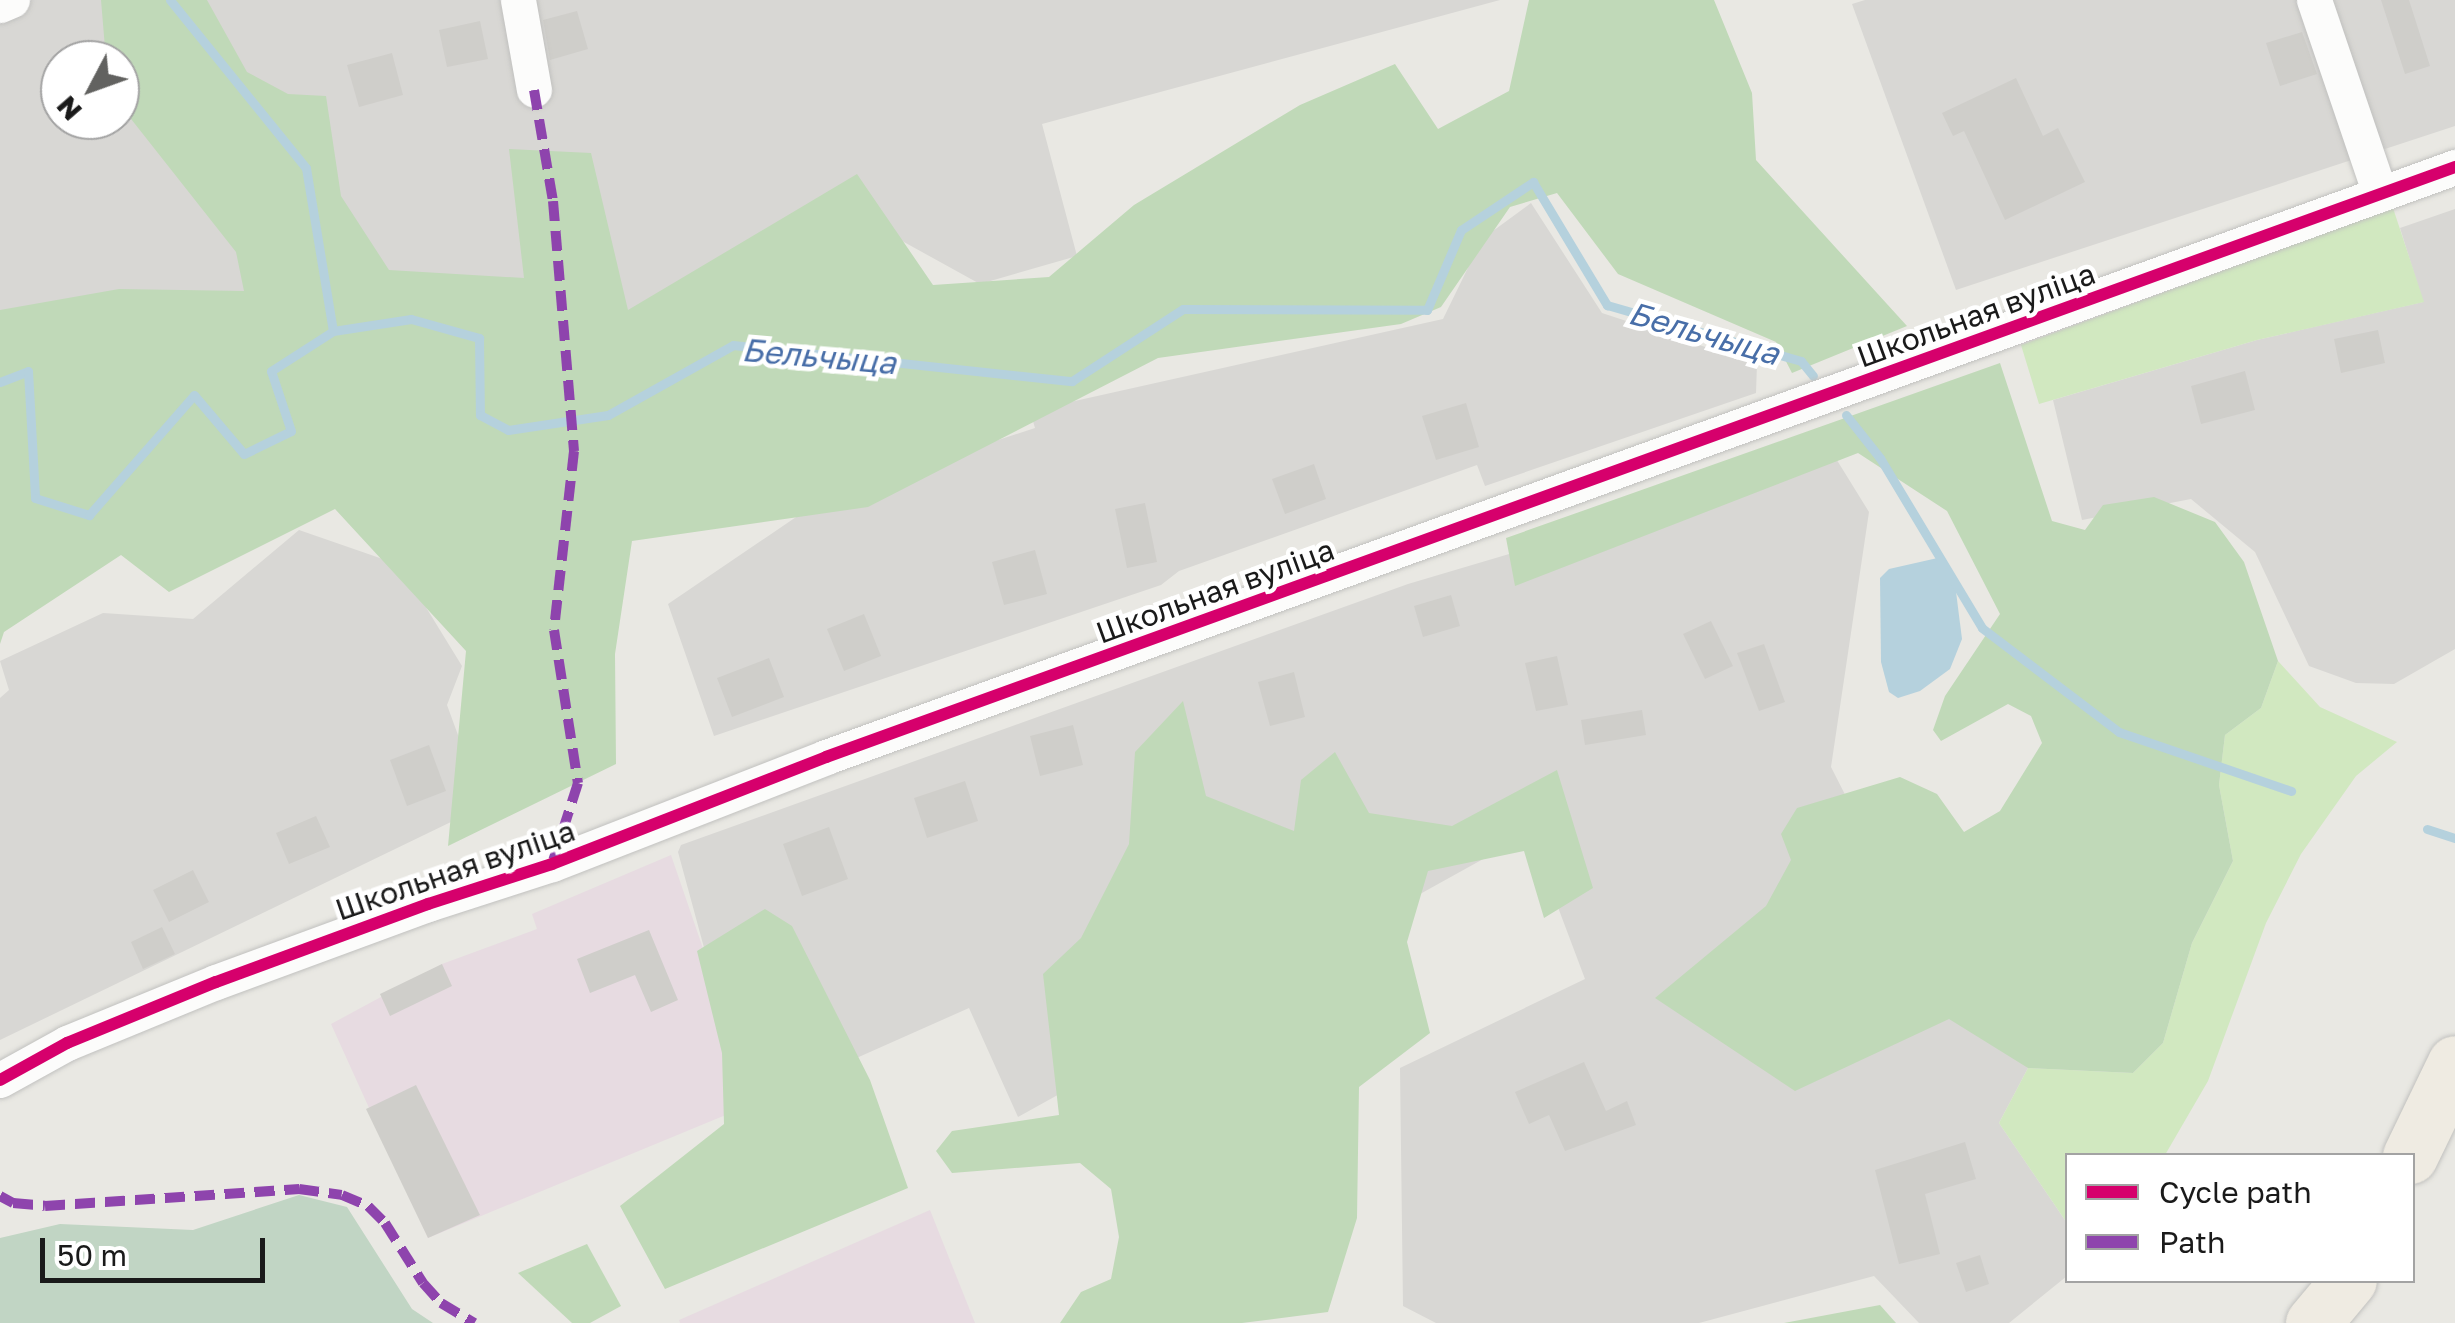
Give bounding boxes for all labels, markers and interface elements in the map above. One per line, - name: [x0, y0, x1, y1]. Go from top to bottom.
- north arrow: [40, 40, 140, 140]
- text: N: [49, 90, 88, 128]
- street label: Школьная вуліца: [1852, 255, 2100, 375]
- water label: Бельчыца: [1624, 293, 1784, 373]
- water label: Бельчыца: [740, 330, 898, 382]
- street label: Школьная вуліца: [1091, 531, 1339, 651]
- street label: Школьная вуліца: [331, 812, 579, 928]
- legend: [2065, 1153, 2415, 1283]
- text: Cycle path: [2159, 1174, 2312, 1210]
- scale bar: [45, 1218, 270, 1280]
- text: Path: [2159, 1224, 2225, 1260]
- text: 50 m: [57, 1237, 127, 1273]

